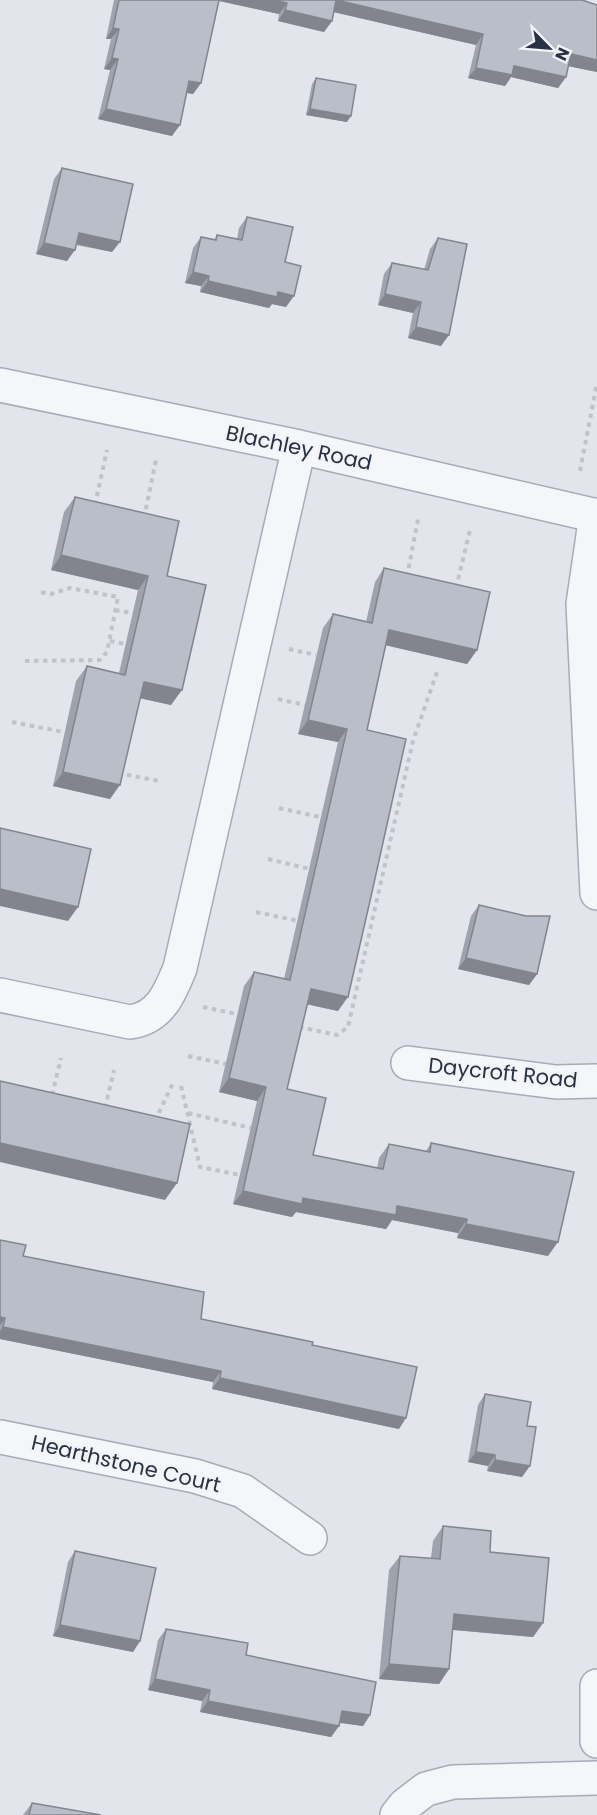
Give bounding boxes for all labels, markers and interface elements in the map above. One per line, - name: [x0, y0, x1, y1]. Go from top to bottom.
- north arrow: [519, 18, 579, 78]
- text: N: [549, 44, 575, 64]
- street label: Blachley Road: [223, 418, 375, 477]
- street label: Daycroft Road: [427, 1050, 579, 1095]
- street label: Hearthstone Court: [29, 1428, 224, 1499]

